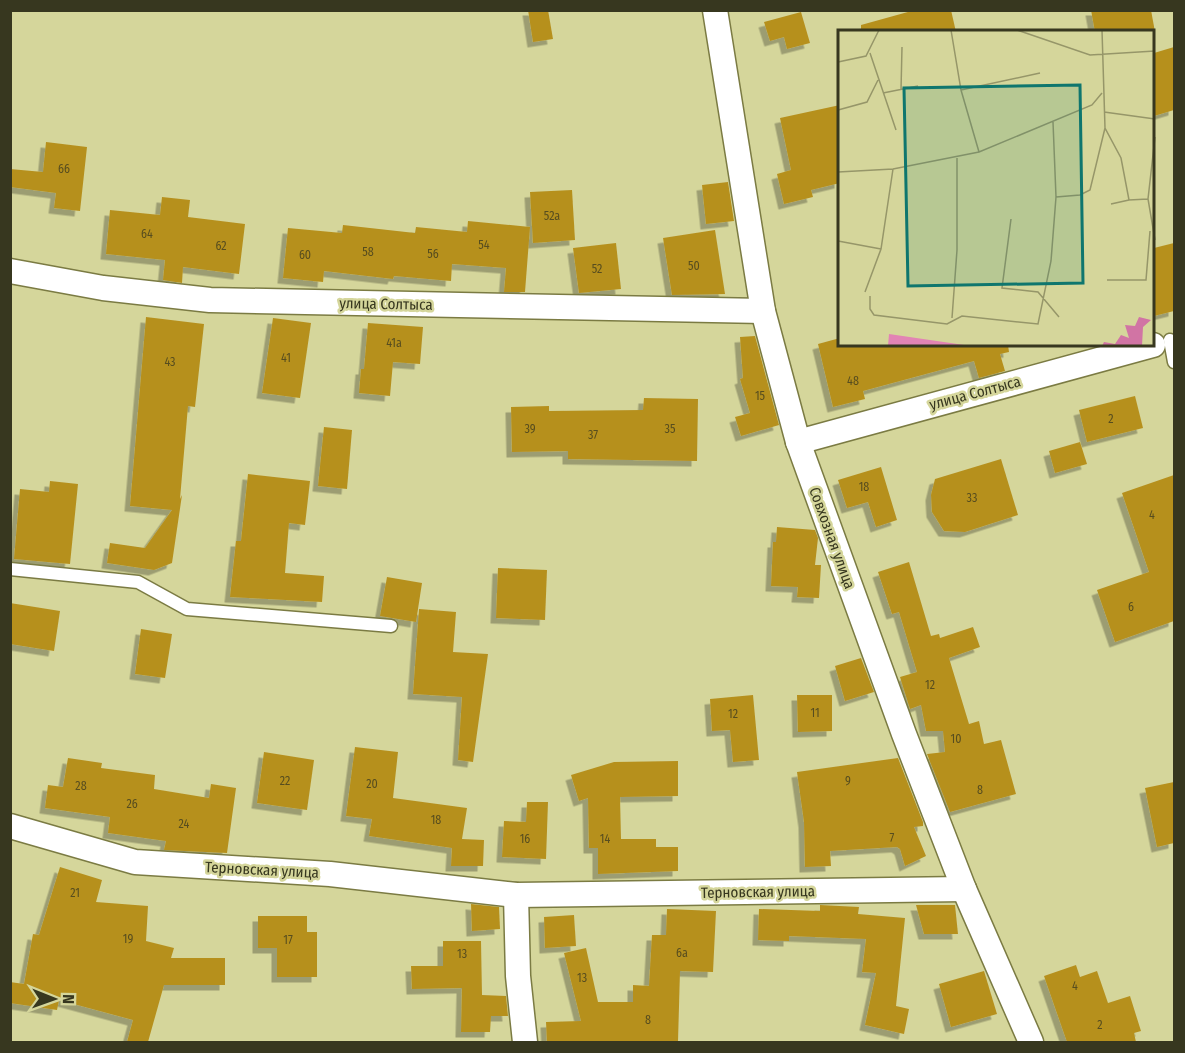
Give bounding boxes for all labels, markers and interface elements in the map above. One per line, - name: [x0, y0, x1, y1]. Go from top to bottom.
- inset map: [838, 30, 1155, 346]
- house number: 66: [58, 162, 70, 176]
- house number: 52а: [544, 209, 560, 223]
- house number: 64: [141, 227, 153, 241]
- house number: 54: [478, 238, 490, 252]
- house number: 62: [215, 239, 227, 253]
- house number: 58: [362, 245, 374, 259]
- house number: 56: [427, 247, 439, 261]
- house number: 60: [299, 248, 311, 262]
- house number: 50: [688, 259, 700, 273]
- house number: 52: [592, 262, 602, 276]
- street label: улица Солтыса: [339, 294, 433, 314]
- house number: 41а: [386, 336, 402, 350]
- house number: 41: [281, 351, 291, 365]
- house number: 43: [164, 355, 176, 369]
- street label: улица Солтыса: [927, 372, 1023, 414]
- house number: 48: [847, 374, 859, 388]
- house number: 15: [755, 389, 766, 403]
- house number: 2: [1108, 412, 1114, 426]
- house number: 39: [524, 422, 536, 436]
- house number: 35: [665, 422, 676, 436]
- house number: 37: [588, 428, 598, 442]
- house number: 18: [859, 480, 869, 494]
- street label: Совхозная улица: [805, 485, 859, 591]
- house number: 33: [967, 491, 977, 505]
- house number: 4: [1149, 508, 1155, 522]
- house number: 6: [1128, 600, 1134, 614]
- house number: 12: [925, 678, 935, 692]
- house number: 11: [810, 706, 820, 720]
- house number: 12: [728, 707, 738, 721]
- house number: 10: [951, 732, 961, 746]
- house number: 22: [280, 774, 290, 788]
- house number: 9: [845, 774, 851, 788]
- house number: 20: [366, 777, 378, 791]
- house number: 28: [75, 779, 87, 793]
- house number: 8: [977, 783, 983, 797]
- house number: 26: [126, 797, 138, 811]
- house number: 18: [431, 813, 441, 827]
- house number: 24: [179, 817, 190, 831]
- house number: 7: [890, 831, 895, 845]
- house number: 16: [520, 832, 530, 846]
- house number: 14: [600, 832, 610, 846]
- street label: Терновская улица: [205, 858, 319, 882]
- street label: Терновская улица: [701, 882, 815, 902]
- house number: 21: [70, 886, 80, 900]
- house number: 19: [123, 932, 133, 946]
- house number: 17: [283, 933, 293, 947]
- house number: 6а: [676, 946, 688, 960]
- house number: 13: [457, 947, 467, 961]
- north arrow: [24, 969, 84, 1029]
- house number: 13: [577, 971, 587, 985]
- house number: 4: [1072, 979, 1078, 993]
- text: N: [59, 994, 78, 1004]
- house number: 8: [645, 1013, 651, 1027]
- house number: 2: [1097, 1018, 1103, 1032]

